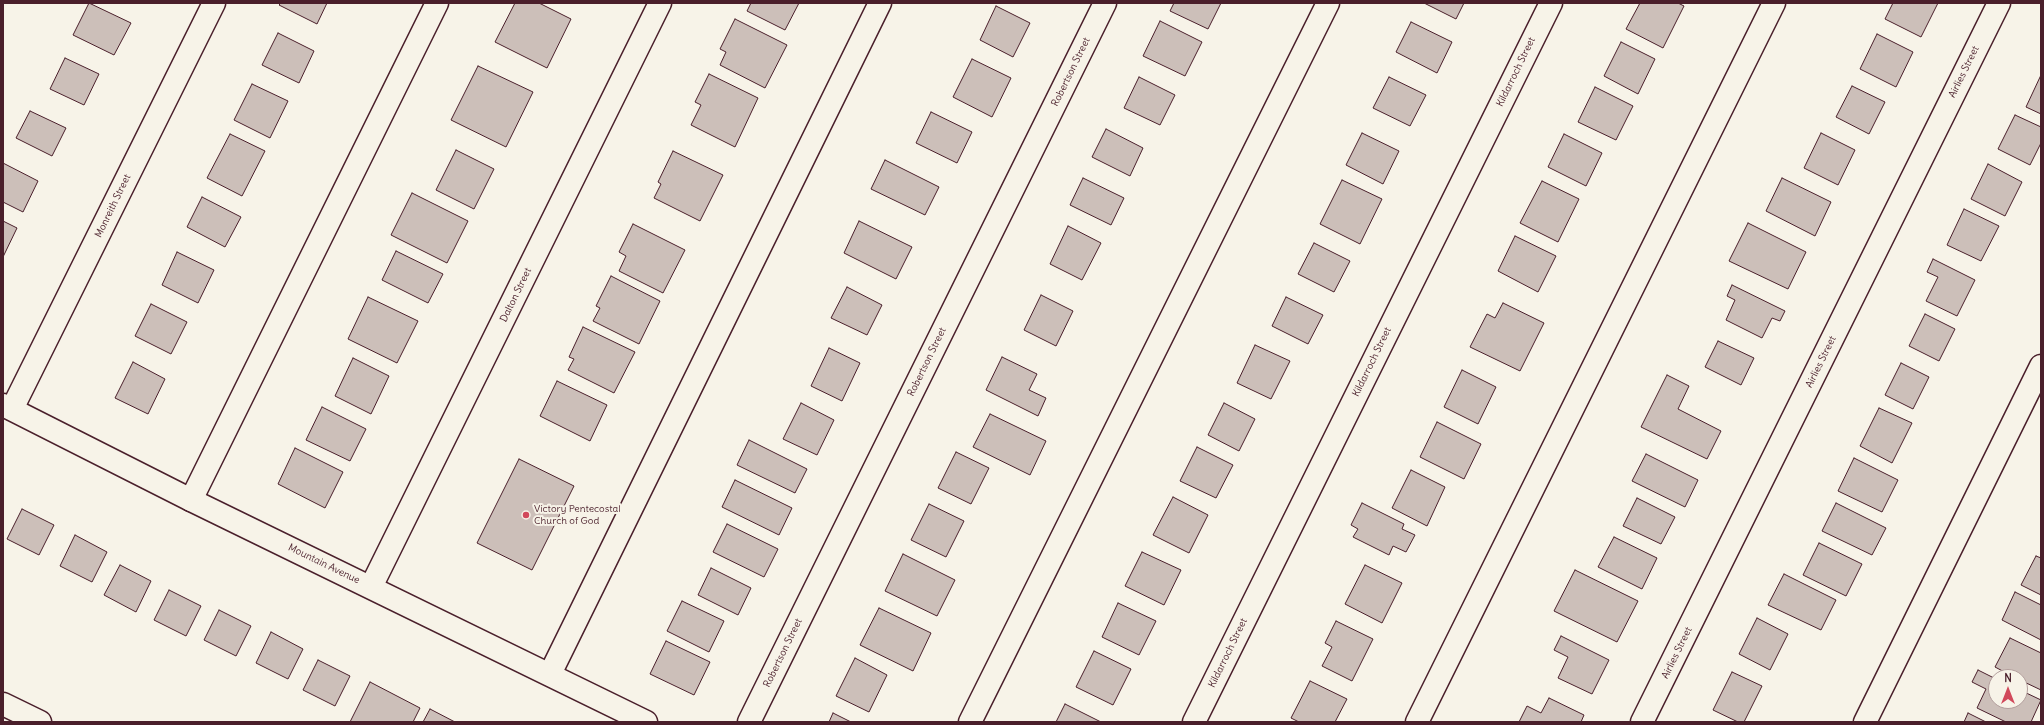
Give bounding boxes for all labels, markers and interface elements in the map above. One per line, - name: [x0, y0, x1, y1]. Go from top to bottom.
- street label: Kildarroch Street: [1494, 35, 1538, 109]
- street label: Robertson Street: [1049, 36, 1093, 108]
- street label: Airlies Street: [1946, 44, 1982, 100]
- street label: Monreith Street: [92, 172, 134, 240]
- street label: Dalton Street: [498, 266, 534, 324]
- street label: Kildarroch Street: [1350, 325, 1394, 399]
- street label: Robertson Street: [905, 326, 949, 398]
- street label: Airlies Street: [1803, 334, 1839, 390]
- place label: Victory Pentecostal Church of God: [534, 503, 621, 526]
- marker: Victory Pentecostal Church of God: [521, 510, 531, 520]
- street label: Mountain Avenue: [286, 541, 362, 587]
- street label: Kildarroch Street: [1206, 616, 1250, 690]
- street label: Robertson Street: [761, 617, 805, 689]
- street label: Airlies Street: [1659, 625, 1695, 681]
- north arrow: [1988, 669, 2028, 709]
- text: N: [2004, 671, 2012, 685]

